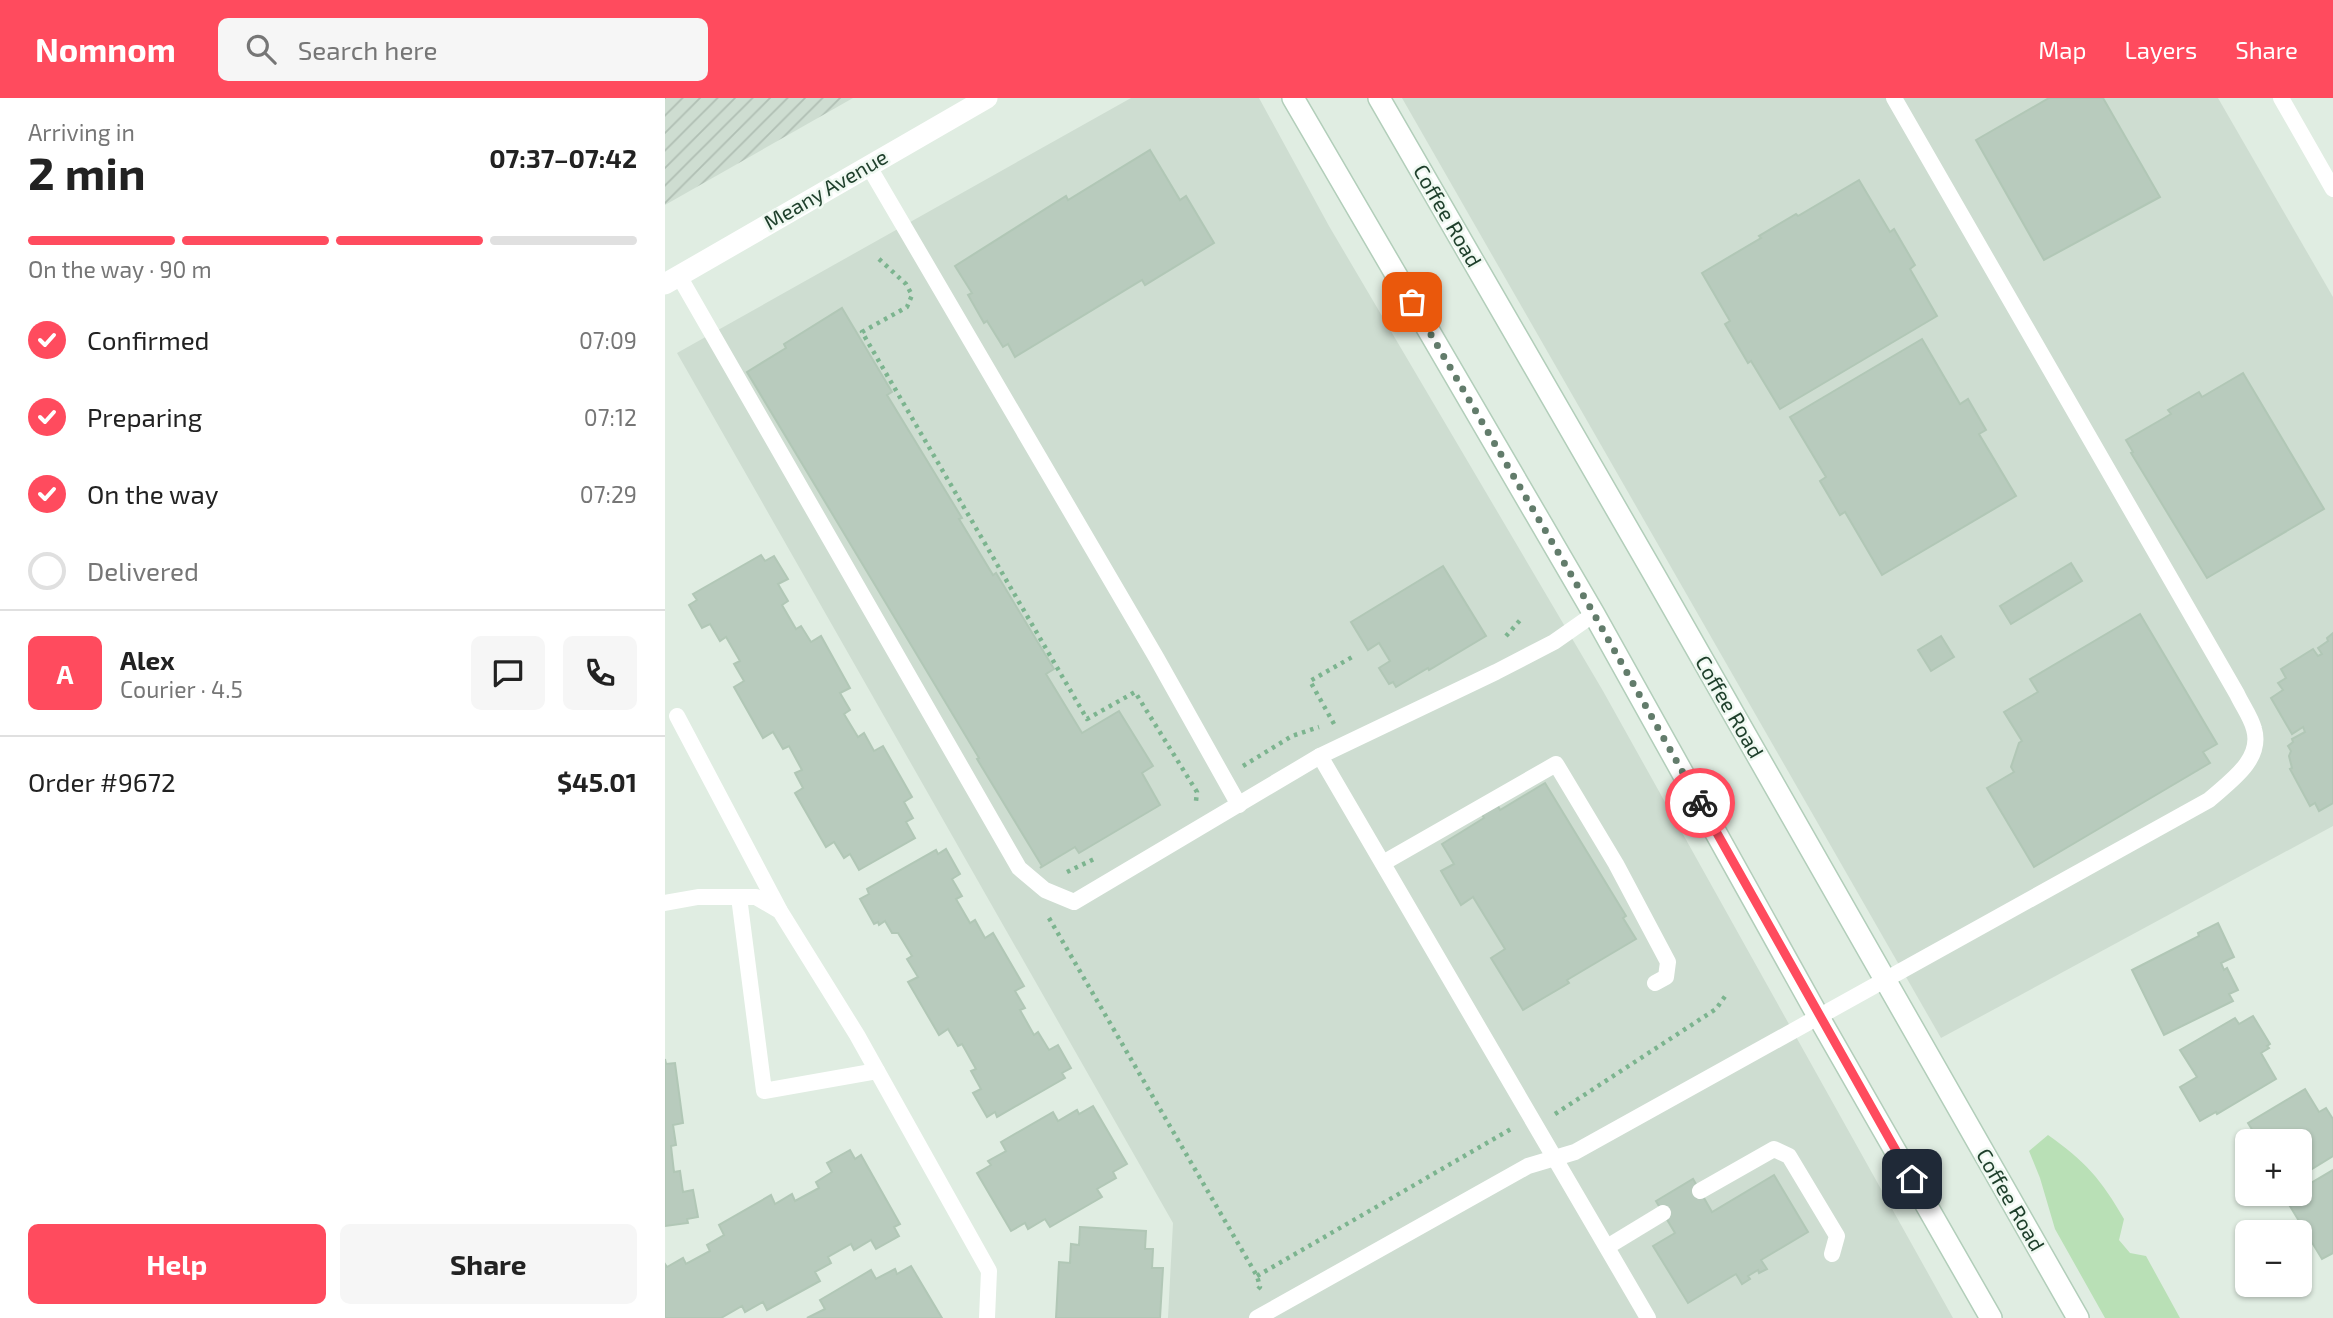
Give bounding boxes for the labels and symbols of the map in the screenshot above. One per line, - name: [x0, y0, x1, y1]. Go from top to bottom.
- street label: Meany Avenue: [759, 143, 892, 234]
- street label: Coffee Road: [1409, 160, 1488, 271]
- pin: [1382, 272, 1442, 332]
- street label: Coffee Road: [1691, 651, 1770, 762]
- courier: [1665, 768, 1735, 838]
- street label: Coffee Road: [1972, 1144, 2051, 1255]
- pin: [1882, 1149, 1942, 1209]

